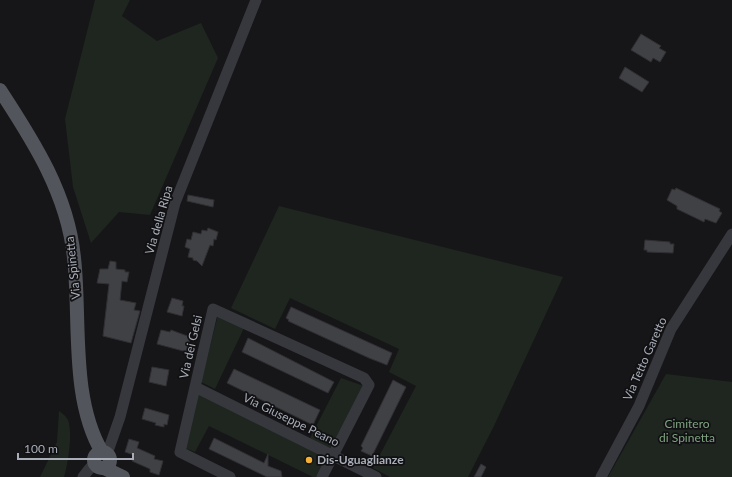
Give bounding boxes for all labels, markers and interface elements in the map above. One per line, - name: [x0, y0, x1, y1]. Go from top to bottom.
- street label: Via della Ripa: [142, 184, 175, 256]
- street label: Via Spinetta: [62, 236, 83, 300]
- street label: Via dei Gelsi: [176, 313, 205, 380]
- street label: Via Tetto Garetto: [619, 315, 670, 403]
- street label: Via Giuseppe Peano: [241, 390, 342, 449]
- park label: Cimitero di Spinetta: [659, 416, 715, 445]
- scale bar: [18, 435, 133, 461]
- text: 100 m: [24, 441, 58, 456]
- place label: Dis-Uguaglianze: [317, 452, 404, 467]
- marker: Dis-Uguaglianze: [304, 455, 314, 465]

